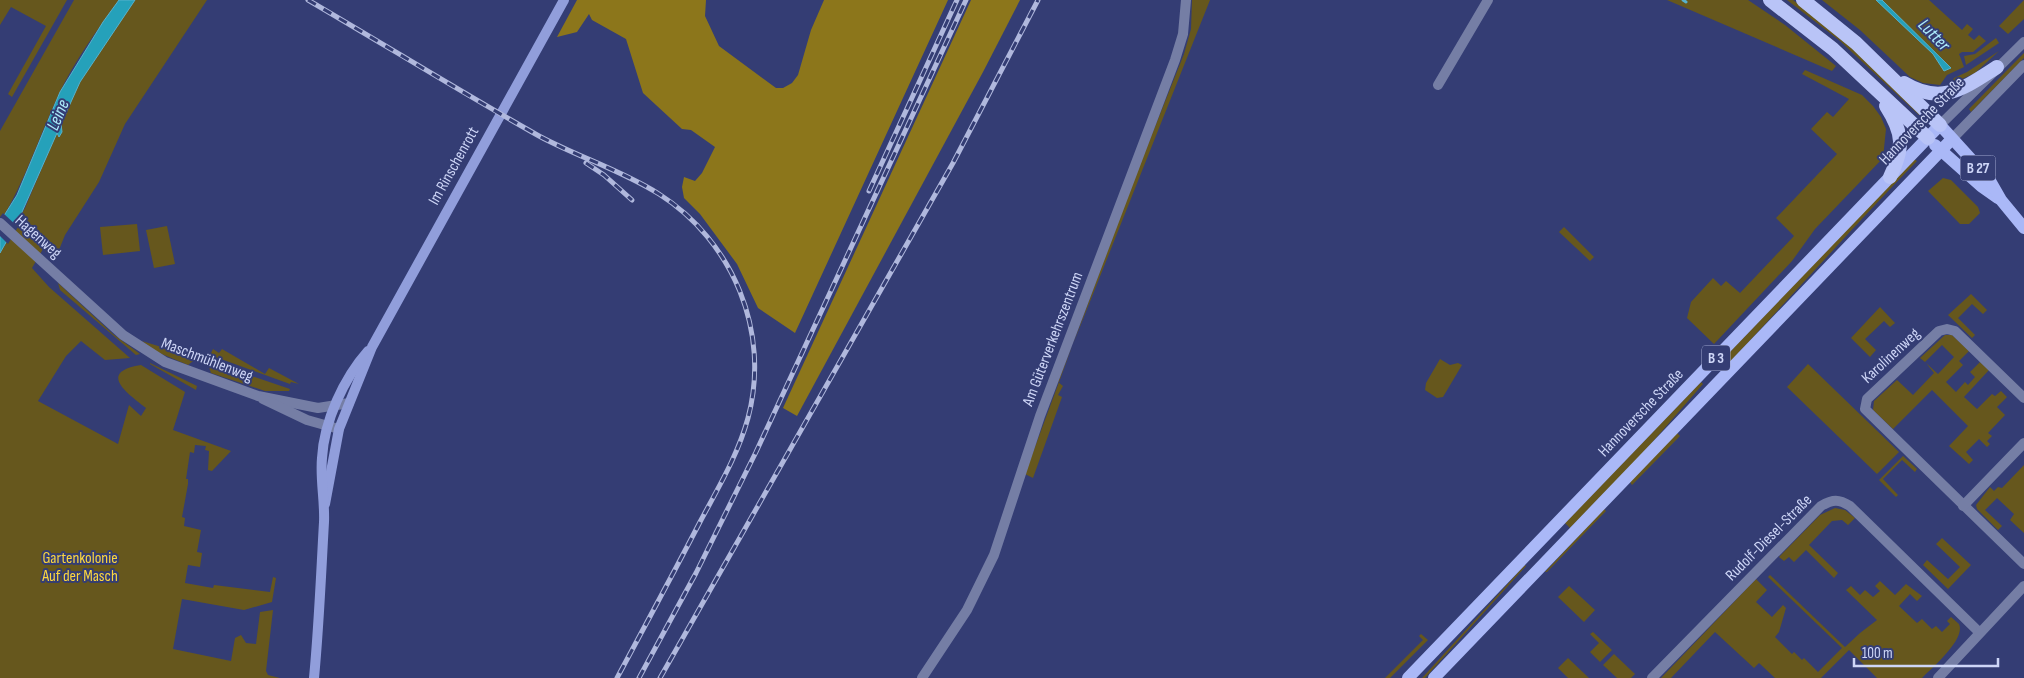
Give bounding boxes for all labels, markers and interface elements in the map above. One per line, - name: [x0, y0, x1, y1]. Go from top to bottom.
- water label: Lutter: [1914, 15, 1955, 56]
- street label: Hannoversche Straße: [1875, 73, 1969, 169]
- water label: Leine: [42, 97, 74, 133]
- street label: Im Rinschenrott: [425, 124, 483, 208]
- road number: B 27: [1960, 156, 1996, 180]
- street label: Hagenweg: [11, 211, 65, 263]
- street label: Am Güterverkehrszentrum: [1018, 269, 1087, 410]
- street label: Karolinenweg: [1858, 324, 1924, 388]
- street label: Maschmühlenweg: [159, 334, 255, 386]
- road number: B 3: [1702, 346, 1730, 370]
- street label: Hannoversche Straße: [1594, 365, 1688, 461]
- street label: Rudolf-Diesel-Straße: [1722, 491, 1816, 585]
- park label: Gartenkolonie Auf der Masch: [41, 549, 118, 586]
- scale bar: [1854, 636, 1998, 668]
- text: 100 m: [1862, 644, 1893, 663]

